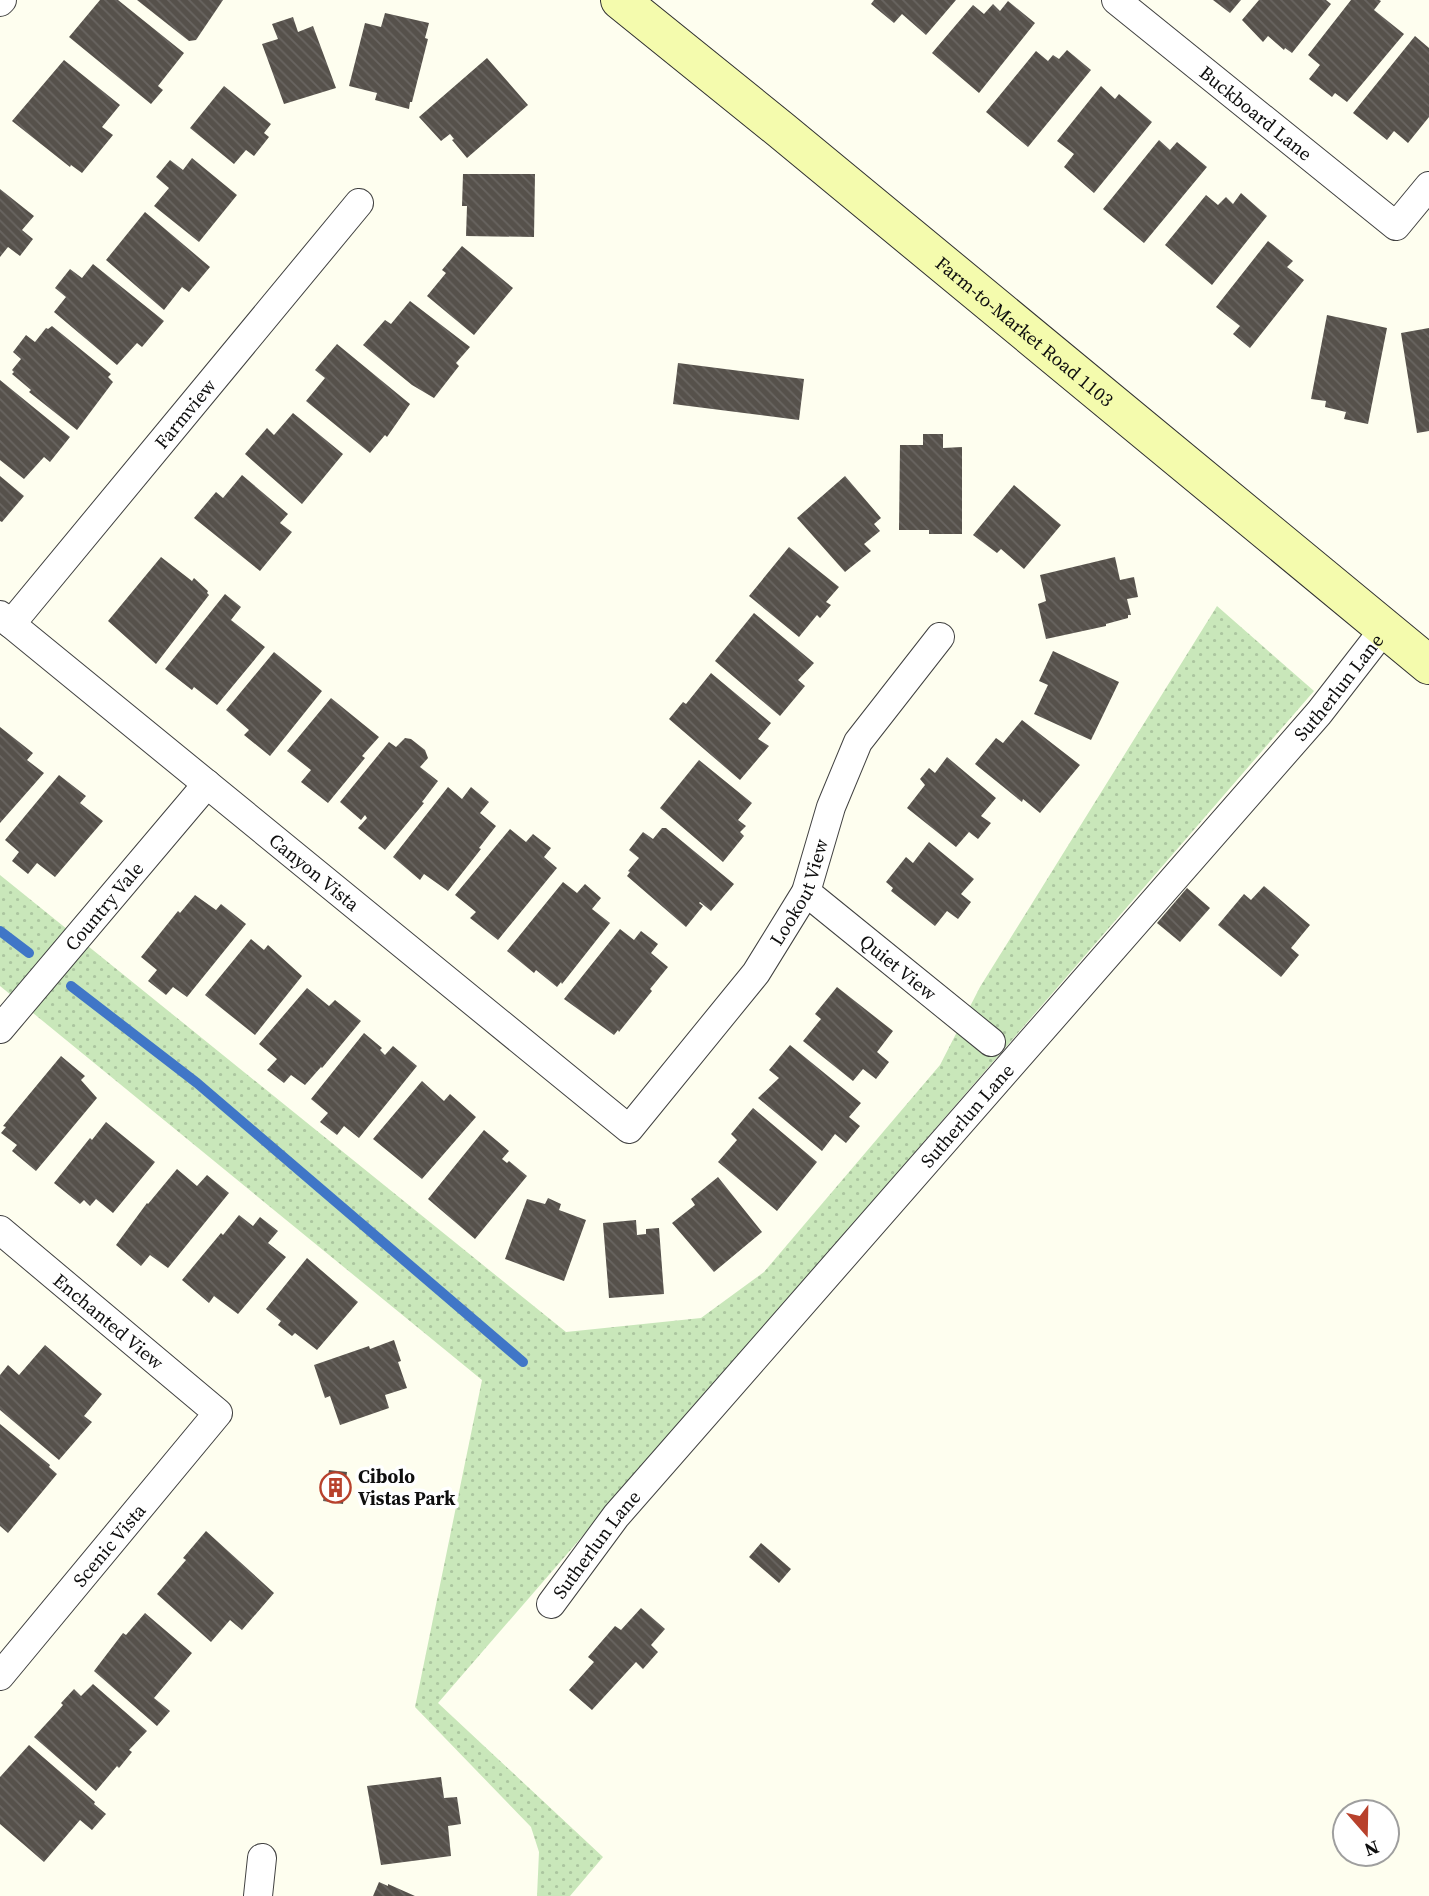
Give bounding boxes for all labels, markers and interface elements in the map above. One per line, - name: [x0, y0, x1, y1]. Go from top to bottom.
- street label: Buckboard Lane: [1194, 60, 1318, 167]
- street label: Farm-to-Market Road 1103: [930, 250, 1119, 412]
- street label: Farmview: [148, 373, 222, 454]
- street label: Sutherlun Lane: [1288, 628, 1389, 746]
- street label: Canyon Vista: [264, 827, 365, 917]
- street label: Lookout View: [763, 835, 834, 950]
- street label: Country Vale: [59, 856, 149, 956]
- street label: Quiet View: [855, 928, 943, 1006]
- street label: Sutherlun Lane: [914, 1058, 1020, 1173]
- street label: Enchanted View: [48, 1267, 170, 1376]
- place label: Cibolo Vistas Park: [358, 1463, 456, 1511]
- building icon: Cibolo Vistas Park: [318, 1470, 352, 1504]
- street label: Sutherlun Lane: [546, 1484, 646, 1604]
- street label: Scenic Vista: [67, 1498, 152, 1592]
- north arrow: [1331, 1798, 1401, 1868]
- text: N: [1361, 1834, 1383, 1864]

